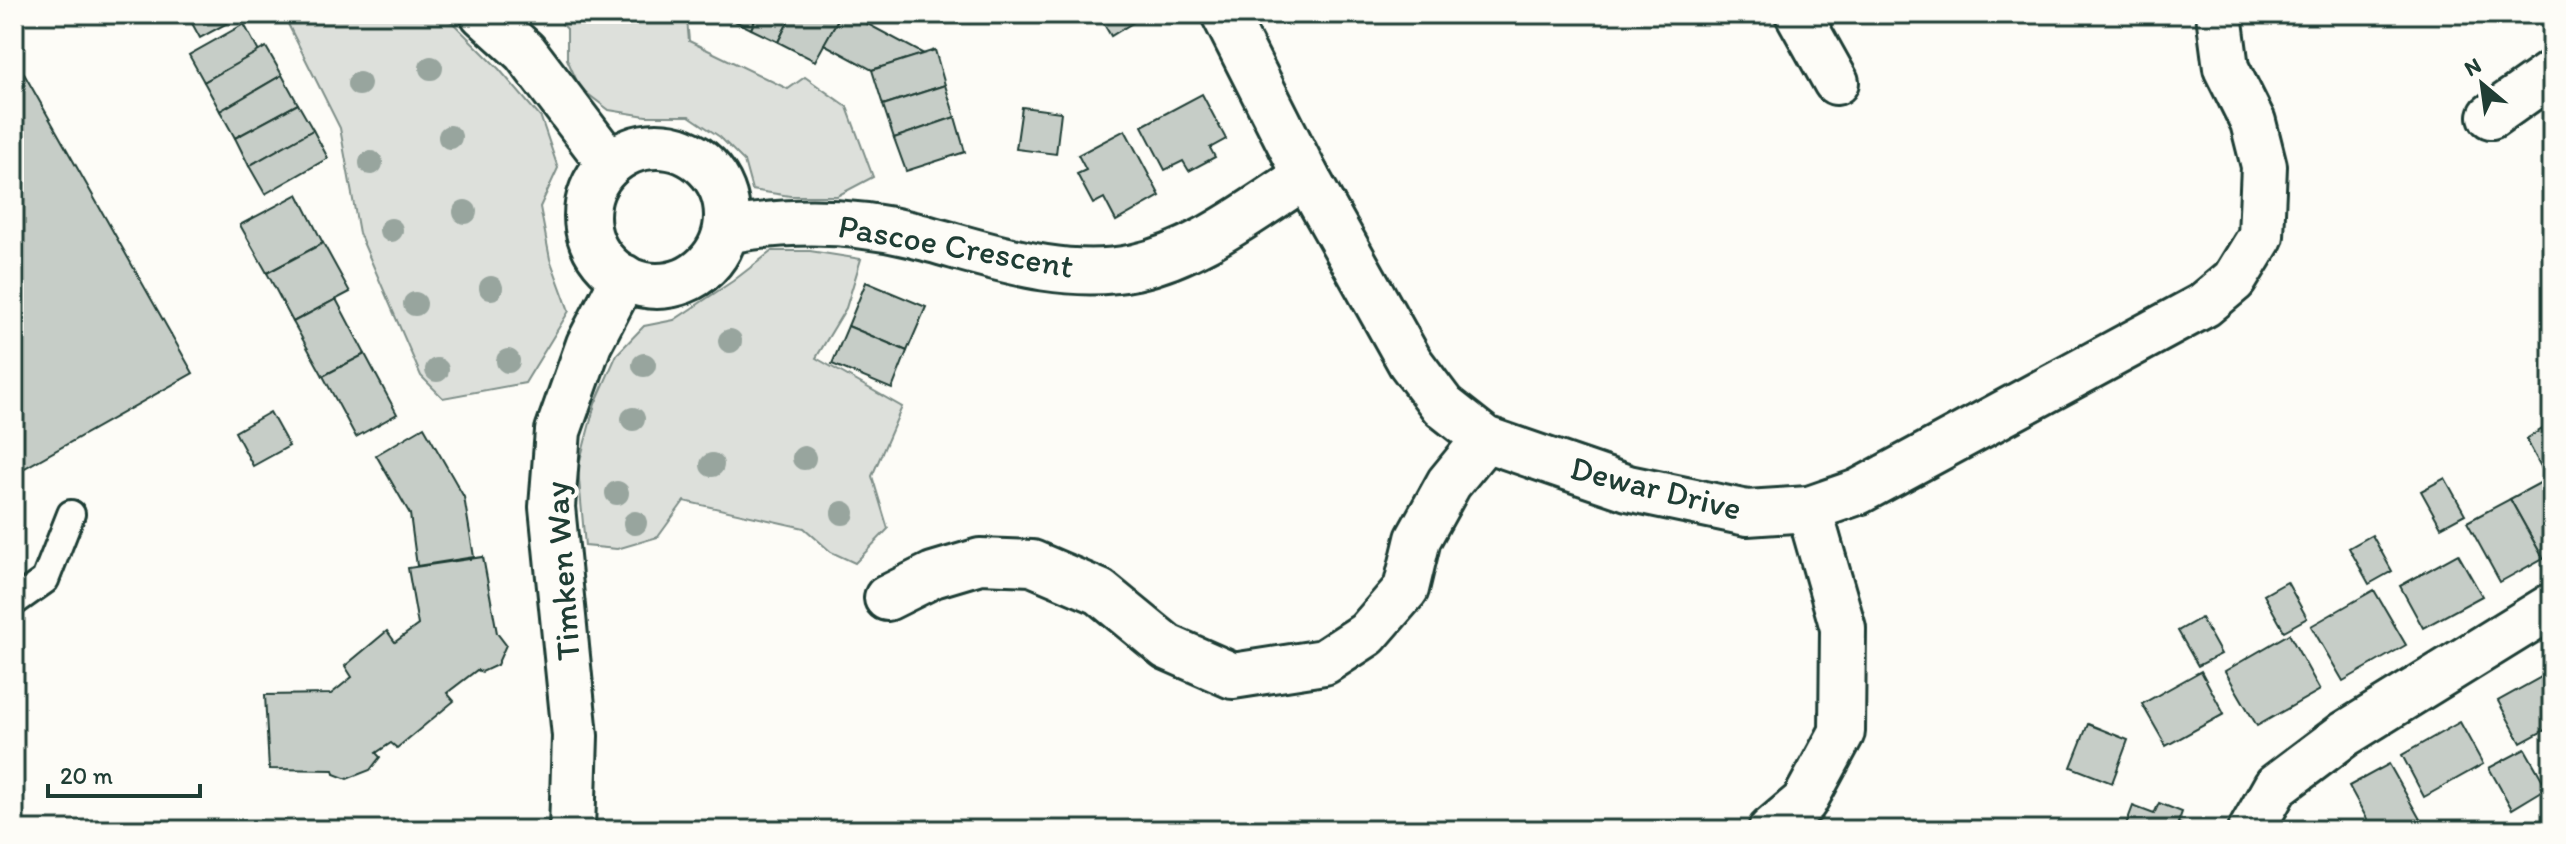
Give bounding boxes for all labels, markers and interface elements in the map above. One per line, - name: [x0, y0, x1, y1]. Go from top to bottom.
- north arrow: [2442, 44, 2522, 124]
- text: N: [2460, 52, 2486, 82]
- street label: Pascoe Crescent: [835, 205, 1077, 287]
- street label: Dewar Drive: [1566, 447, 1746, 529]
- street label: Timken Way: [535, 480, 589, 662]
- scale bar: [48, 748, 200, 798]
- text: 20 m: [60, 761, 113, 790]

